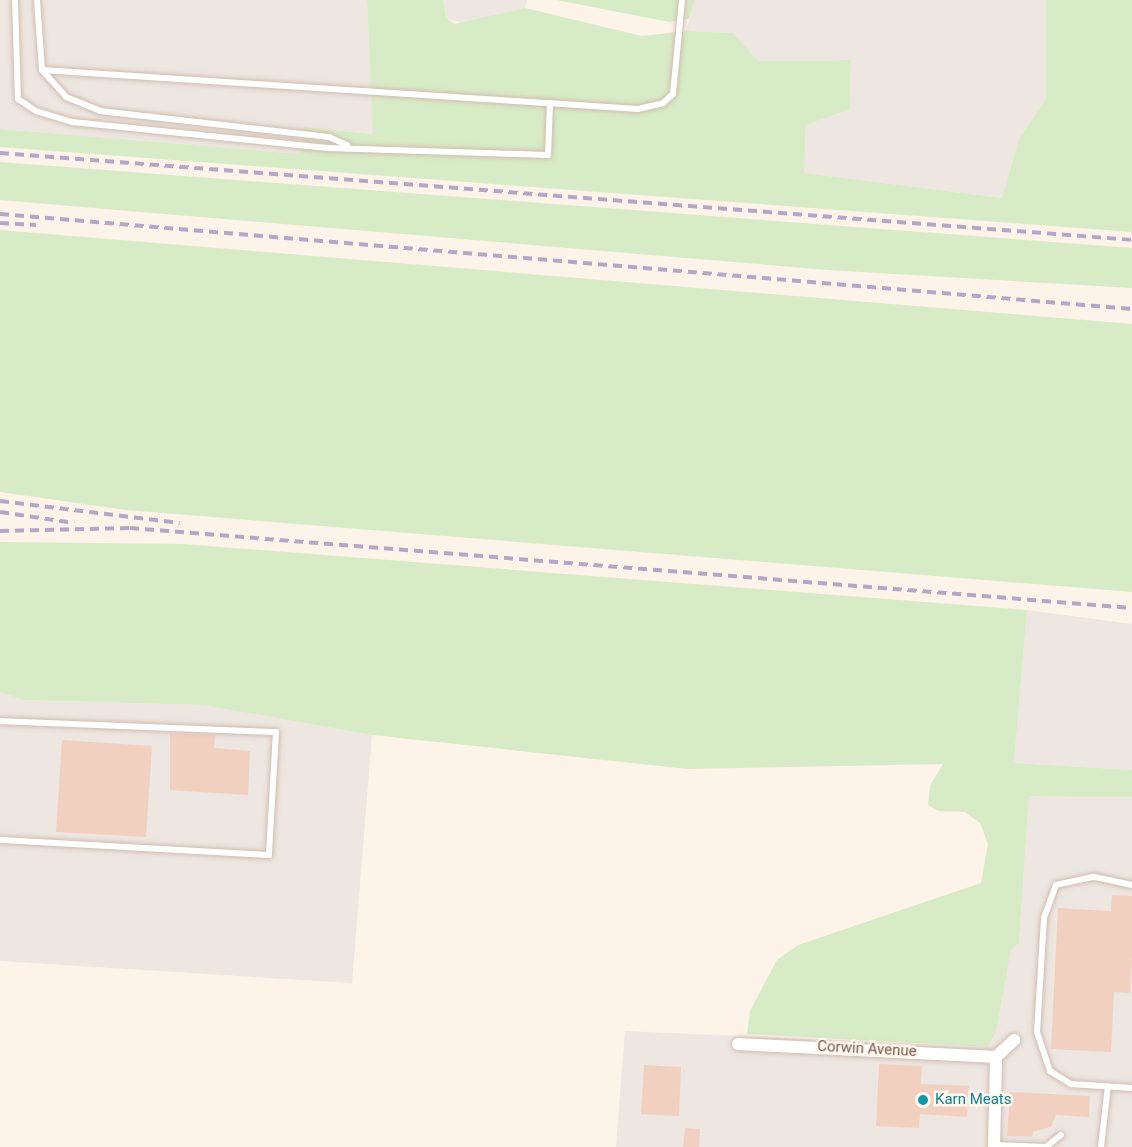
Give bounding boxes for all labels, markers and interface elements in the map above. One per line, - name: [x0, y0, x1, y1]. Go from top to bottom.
- street label: Corwin Avenue: [817, 1037, 917, 1061]
- place label: Karn Meats: [935, 1091, 1012, 1109]
- marker: Karn Meats: [916, 1093, 930, 1107]

